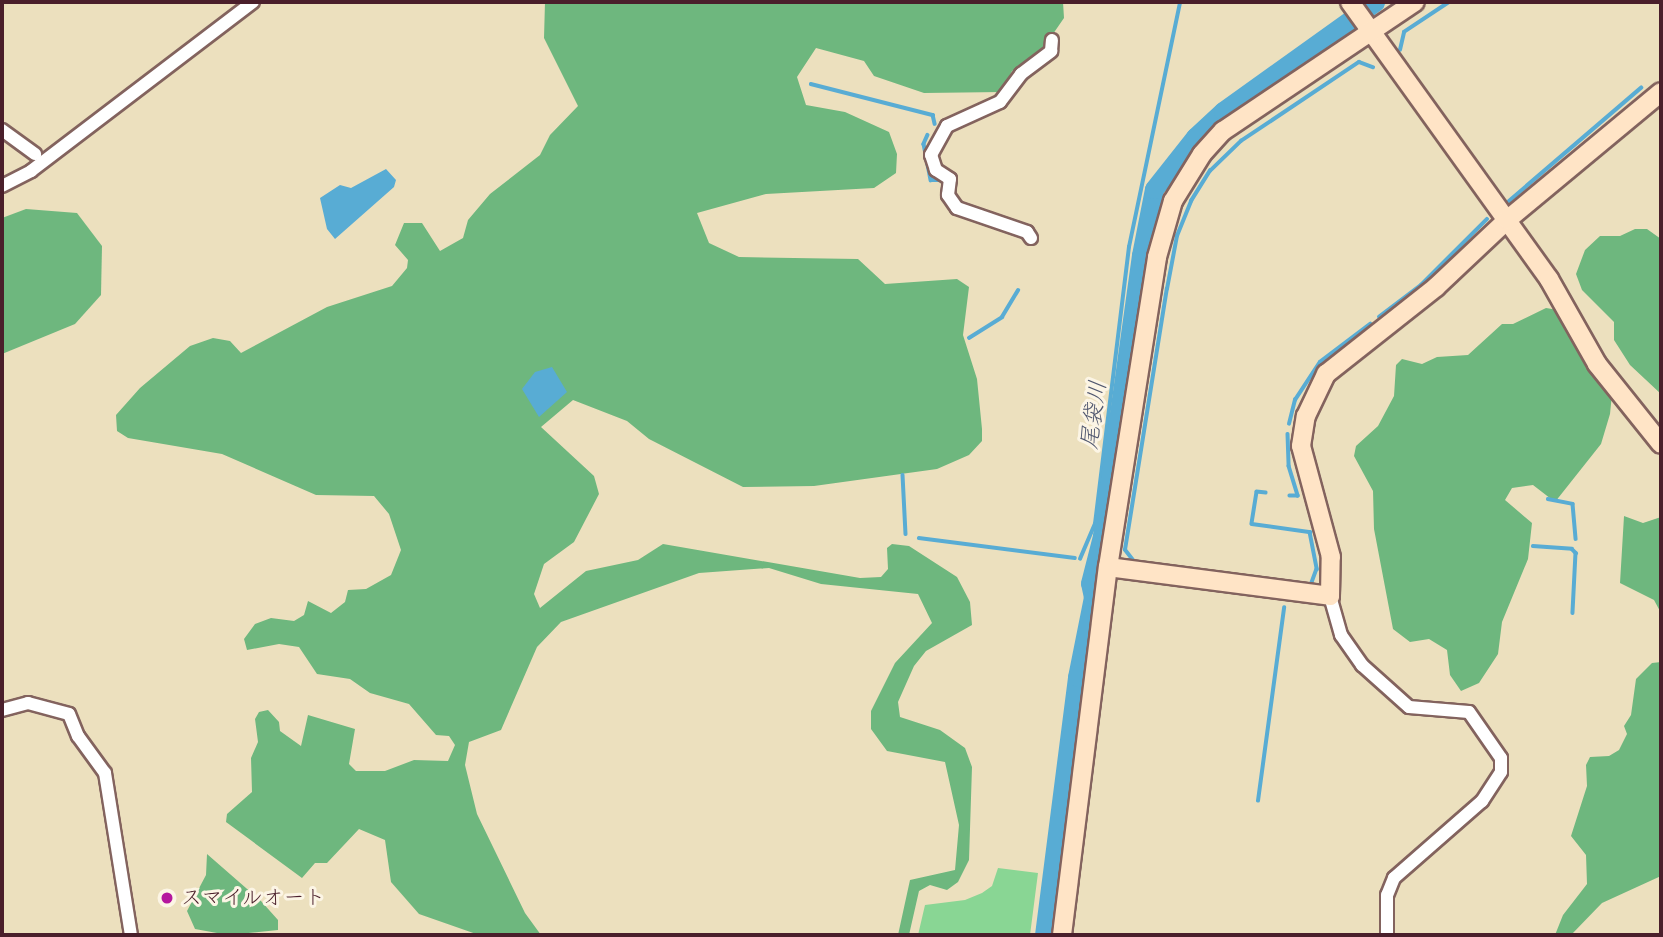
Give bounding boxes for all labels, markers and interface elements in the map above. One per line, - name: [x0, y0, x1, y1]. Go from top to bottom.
- water label: 尾袋川: [1076, 379, 1112, 451]
- place label: スマイルオート: [181, 885, 328, 911]
- marker: スマイルオート: [159, 890, 175, 906]

